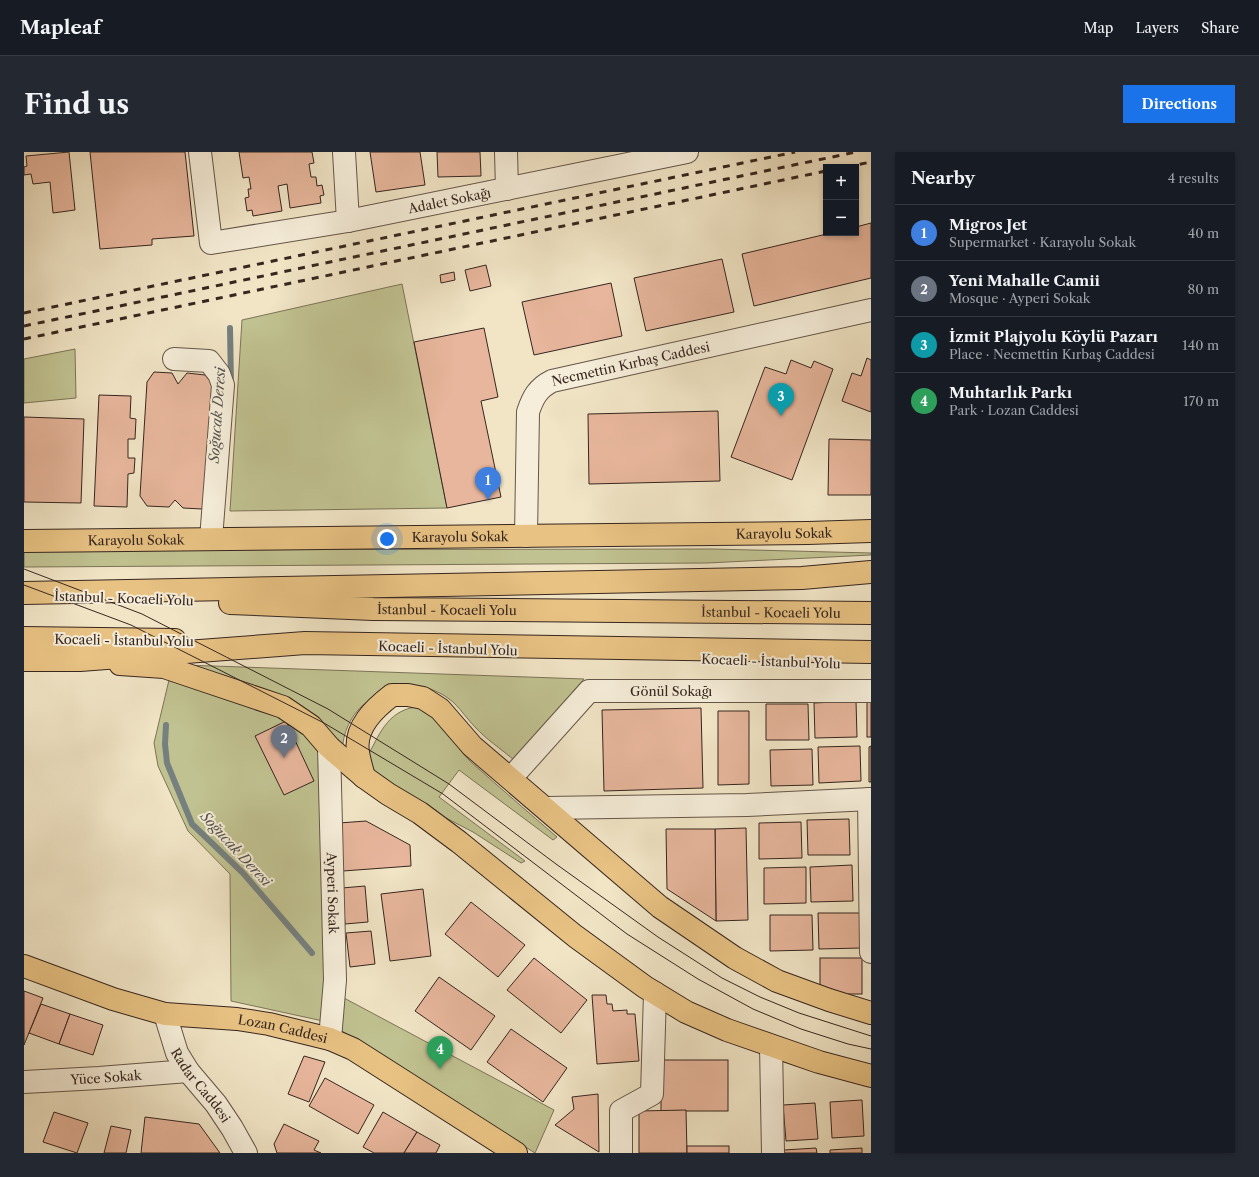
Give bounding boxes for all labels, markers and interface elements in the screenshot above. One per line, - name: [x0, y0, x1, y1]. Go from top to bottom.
- text: Mapleaf: [20, 16, 101, 39]
- text: Map: [1083, 19, 1113, 37]
- text: Layers: [1135, 19, 1179, 37]
- text: Share: [1201, 19, 1239, 37]
- button: Directions: [1123, 85, 1235, 123]
- text: Find us: [24, 87, 129, 121]
- map controls: [823, 164, 859, 236]
- button: +: [823, 164, 859, 200]
- text: Nearby: [911, 168, 975, 188]
- text: 4 results: [1168, 170, 1219, 186]
- street label: Adalet Sokağı: [406, 184, 492, 217]
- button: −: [823, 200, 859, 236]
- text: Migros Jet: [949, 215, 1027, 234]
- text: 1: [921, 225, 927, 241]
- text: 40 m: [1188, 225, 1219, 241]
- text: Supermarket · Karayolu Sokak: [949, 234, 1136, 250]
- text: Yeni Mahalle Camii: [949, 271, 1100, 290]
- text: 2: [920, 281, 928, 297]
- text: 80 m: [1187, 281, 1219, 297]
- text: Mosque · Ayperi Sokak: [949, 290, 1090, 306]
- text: İzmit Plajyolu Köylü Pazarı: [949, 327, 1158, 346]
- text: 3: [920, 337, 928, 353]
- text: 140 m: [1182, 337, 1219, 353]
- street label: Necmettin Kırbaş Caddesi: [550, 338, 711, 389]
- text: Place · Necmettin Kırbaş Caddesi: [949, 346, 1155, 362]
- water label: Soğucak Deresi: [205, 365, 229, 464]
- pin: 3: [768, 383, 794, 416]
- text: Muhtarlık Parkı: [949, 383, 1072, 402]
- text: 4: [920, 393, 928, 409]
- text: 170 m: [1183, 393, 1219, 409]
- text: Park · Lozan Caddesi: [949, 402, 1079, 418]
- pin: 1: [475, 467, 501, 500]
- street label: Karayolu Sokak: [736, 524, 833, 542]
- street label: Karayolu Sokak: [412, 528, 509, 545]
- your location: [377, 529, 397, 549]
- street label: Karayolu Sokak: [88, 531, 185, 548]
- street label: İstanbul - Kocaeli Yolu: [54, 588, 194, 608]
- street label: İstanbul - Kocaeli Yolu: [377, 601, 517, 618]
- street label: İstanbul - Kocaeli Yolu: [701, 604, 841, 621]
- street label: Kocaeli - İstanbul Yolu: [54, 631, 194, 649]
- street label: Kocaeli - İstanbul Yolu: [378, 638, 518, 658]
- street label: Kocaeli - İstanbul Yolu: [701, 651, 841, 671]
- street label: Gönül Sokağı: [630, 683, 712, 699]
- pin: 2: [271, 725, 297, 758]
- water label: Soğucak Deresi: [196, 807, 276, 891]
- street label: Ayperi Sokak: [324, 851, 342, 934]
- street label: Lozan Caddesi: [237, 1011, 329, 1046]
- pin: 4: [427, 1036, 453, 1069]
- street label: Radar Caddesi: [168, 1045, 234, 1126]
- street label: Yüce Sokak: [69, 1067, 142, 1088]

